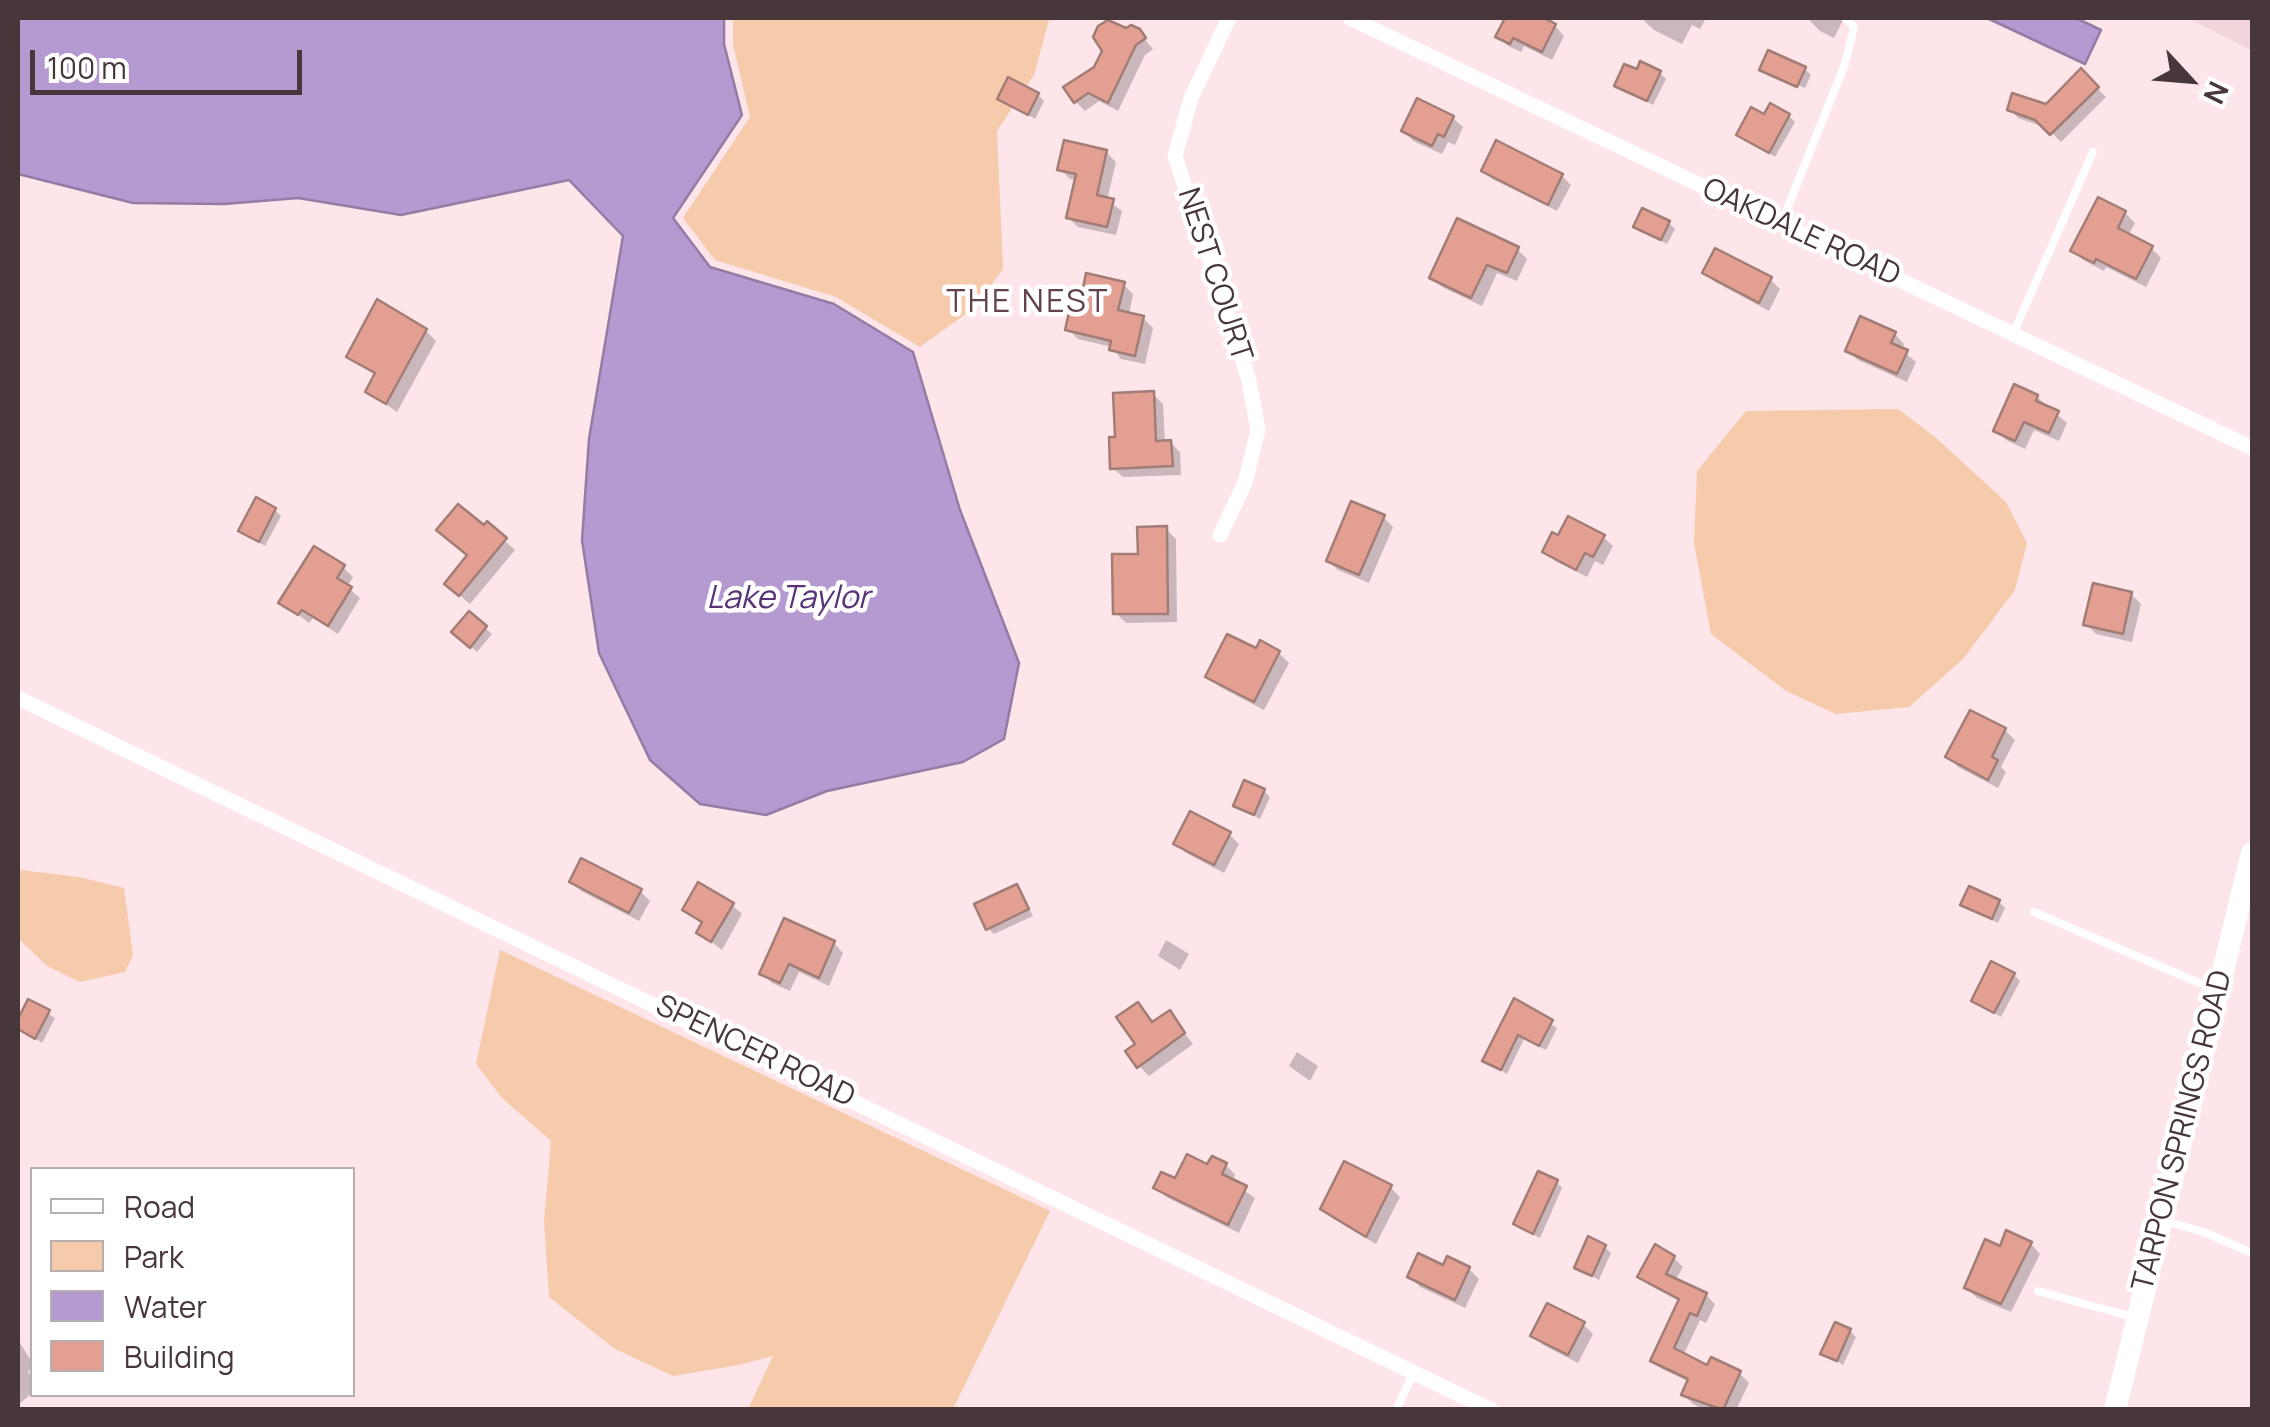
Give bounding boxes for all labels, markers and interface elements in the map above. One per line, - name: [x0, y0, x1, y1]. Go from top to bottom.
- scale bar: [35, 30, 308, 92]
- north arrow: [2140, 30, 2240, 130]
- text: 100 m: [47, 47, 127, 88]
- text: N: [2195, 76, 2238, 111]
- street label: OAKDALE ROAD: [1696, 171, 1906, 295]
- street label: NEST COURT: [1169, 184, 1259, 366]
- district label: THE NEST: [946, 284, 1110, 322]
- water label: Lake Taylor: [706, 580, 870, 618]
- street label: TARPON SPRINGS ROAD: [2126, 967, 2240, 1295]
- street label: SPENCER ROAD: [650, 988, 860, 1116]
- legend: [30, 1167, 355, 1397]
- text: Road: [124, 1186, 195, 1227]
- text: Park: [124, 1236, 184, 1277]
- text: Water: [124, 1286, 207, 1327]
- text: Building: [124, 1336, 235, 1377]

